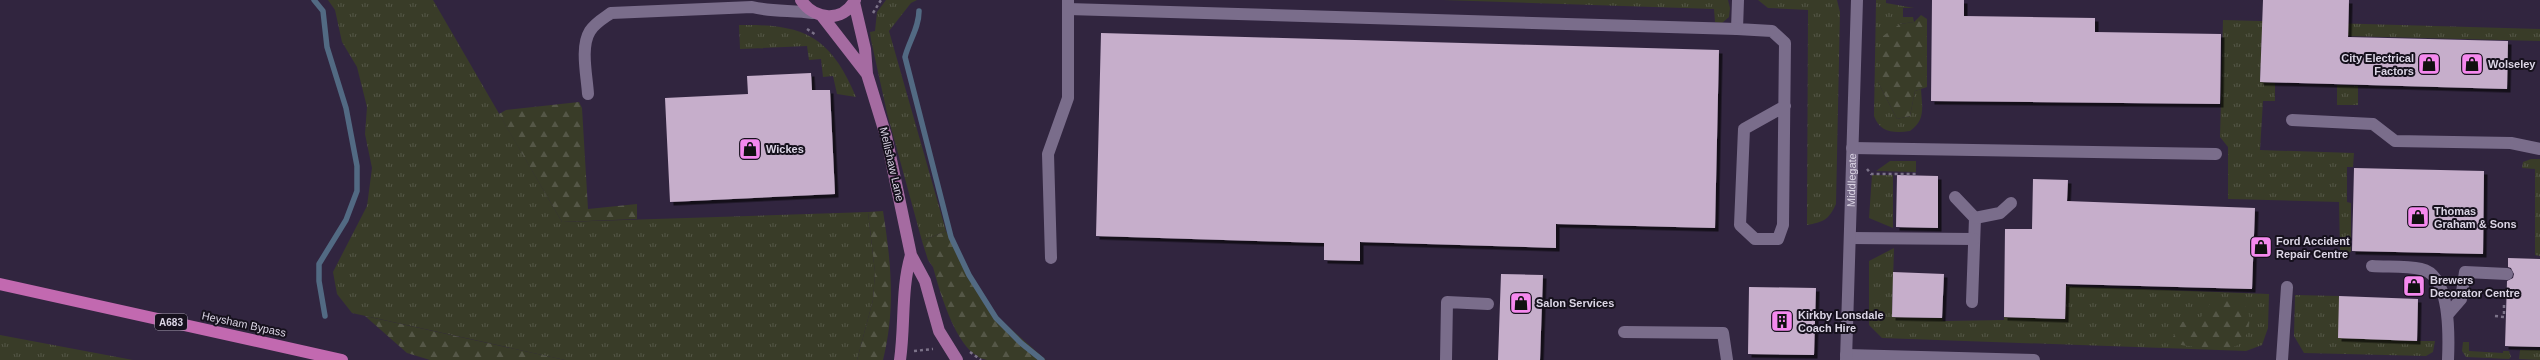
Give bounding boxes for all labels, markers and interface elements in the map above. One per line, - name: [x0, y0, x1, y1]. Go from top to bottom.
- shop icon: City Electrical Factors: [2416, 51, 2442, 77]
- shop icon: Wolseley: [2459, 51, 2485, 77]
- place label: City Electrical Factors: [2341, 52, 2414, 77]
- place label: Wolseley: [2488, 58, 2536, 70]
- street label: Mellishaw Lane: [878, 126, 906, 202]
- shop icon: Wickes: [737, 136, 763, 162]
- place label: Wickes: [766, 143, 804, 155]
- street label: Middlegate: [1845, 153, 1858, 207]
- shop icon: Thomas Graham & Sons: [2405, 204, 2431, 230]
- place label: Thomas Graham & Sons: [2434, 205, 2517, 230]
- shop icon: Ford Accident Repair Centre: [2248, 234, 2274, 260]
- place label: Ford Accident Repair Centre: [2276, 235, 2350, 260]
- shop icon: Brewers Decorator Centre: [2401, 273, 2427, 299]
- place label: Brewers Decorator Centre: [2430, 274, 2520, 299]
- shop icon: Salon Services: [1508, 290, 1534, 316]
- place label: Salon Services: [1536, 297, 1614, 309]
- building icon: Kirkby Lonsdale Coach Hire: [1769, 308, 1795, 334]
- street label: Heysham Bypass: [201, 309, 288, 339]
- place label: Kirkby Lonsdale Coach Hire: [1798, 309, 1884, 334]
- road number: A683: [155, 314, 187, 330]

